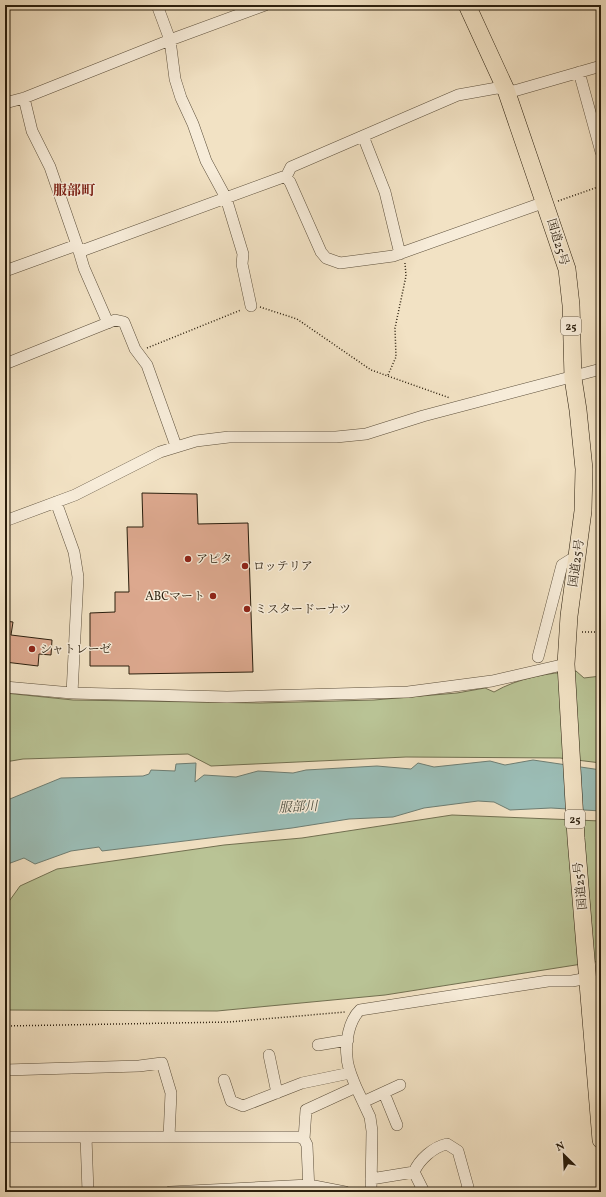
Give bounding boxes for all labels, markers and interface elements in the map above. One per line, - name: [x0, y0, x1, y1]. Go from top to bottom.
- district label: 服部町: [53, 182, 96, 201]
- street label: 国道25号: [542, 217, 572, 268]
- road number: 25: [561, 317, 581, 335]
- street label: 国道25号: [566, 538, 588, 588]
- place label: アピタ: [196, 552, 232, 568]
- marker: アピタ: [183, 554, 193, 564]
- place label: ロッテリア: [253, 559, 313, 575]
- marker: ロッテリア: [240, 561, 250, 571]
- place label: ABCマート: [145, 589, 205, 605]
- marker: ABCマート: [208, 591, 218, 601]
- place label: ミスタードーナツ: [255, 602, 351, 618]
- marker: ミスタードーナツ: [242, 604, 252, 614]
- place label: シャトレーゼ: [40, 642, 112, 658]
- marker: シャトレーゼ: [27, 644, 37, 654]
- water label: 服部川: [278, 798, 320, 818]
- road number: 25: [565, 810, 585, 828]
- street label: 国道25号: [571, 861, 591, 911]
- north arrow: [544, 1135, 584, 1175]
- text: N: [554, 1139, 567, 1156]

